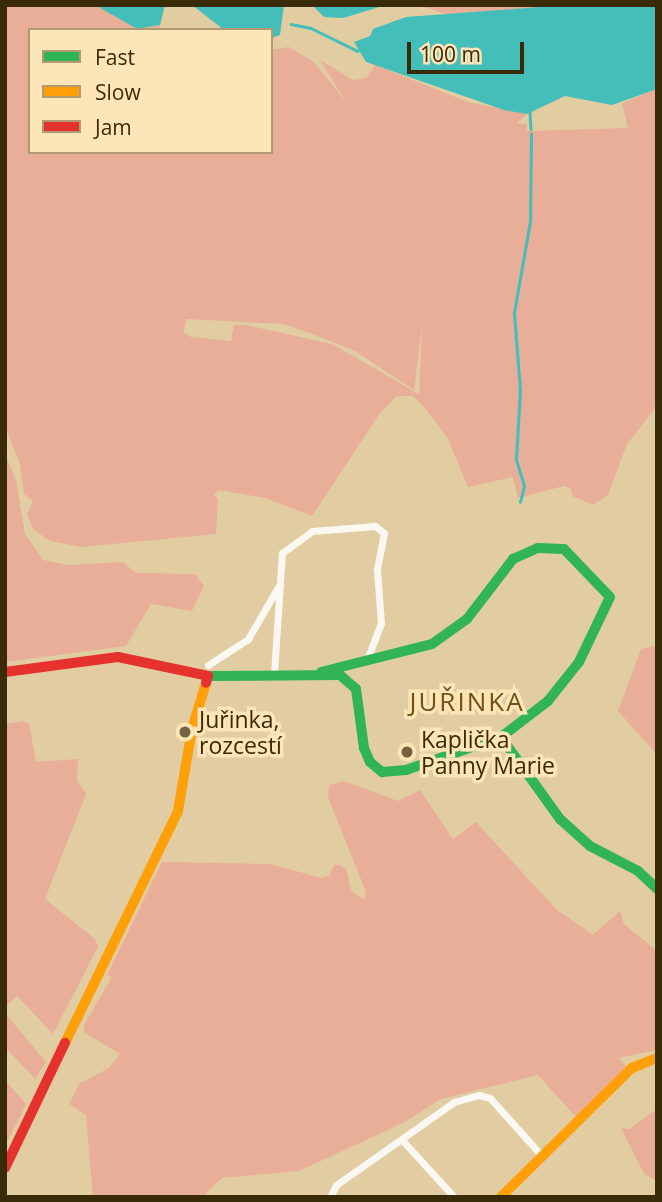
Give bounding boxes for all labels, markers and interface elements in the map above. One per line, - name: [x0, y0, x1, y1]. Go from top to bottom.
- legend: [28, 28, 273, 154]
- scale bar: [410, 28, 527, 72]
- text: 100 m: [420, 40, 481, 68]
- text: Fast: [95, 43, 135, 71]
- text: Slow: [95, 78, 141, 106]
- text: Jam: [95, 113, 132, 141]
- district label: JUŘINKA: [410, 686, 524, 718]
- place label: Juřinka, rozcestí: [199, 705, 282, 759]
- marker: Juřinka, rozcestí: [177, 724, 193, 740]
- place label: Kaplička Panny Marie: [421, 725, 555, 779]
- marker: Kaplička Panny Marie: [399, 744, 415, 760]

